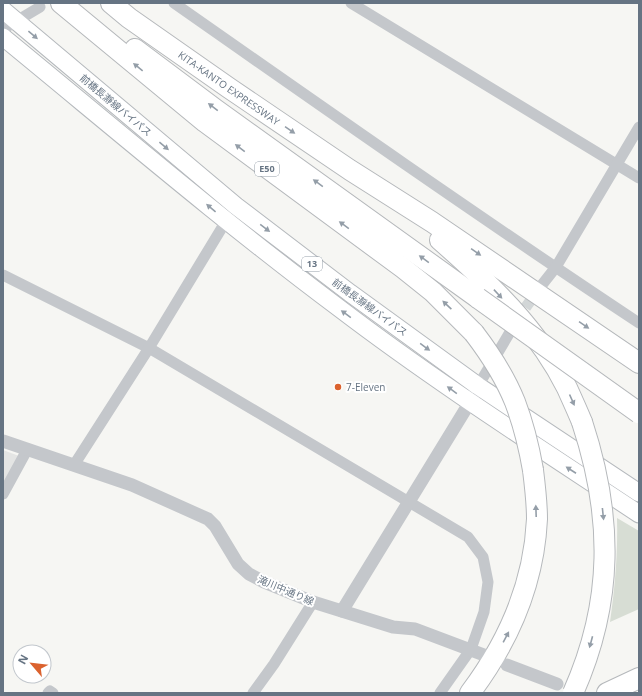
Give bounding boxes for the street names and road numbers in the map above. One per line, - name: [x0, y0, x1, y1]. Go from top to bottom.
- street label: KITA-KANTO EXPRESSWAY: [175, 48, 283, 129]
- street label: 前橋長瀞線バイパス: [77, 71, 155, 139]
- road number: E50: [255, 162, 279, 176]
- road number: 13: [302, 257, 322, 271]
- street label: 前橋長瀞線バイパス: [330, 275, 410, 339]
- street label: 滝川中通り線: [256, 572, 316, 608]

